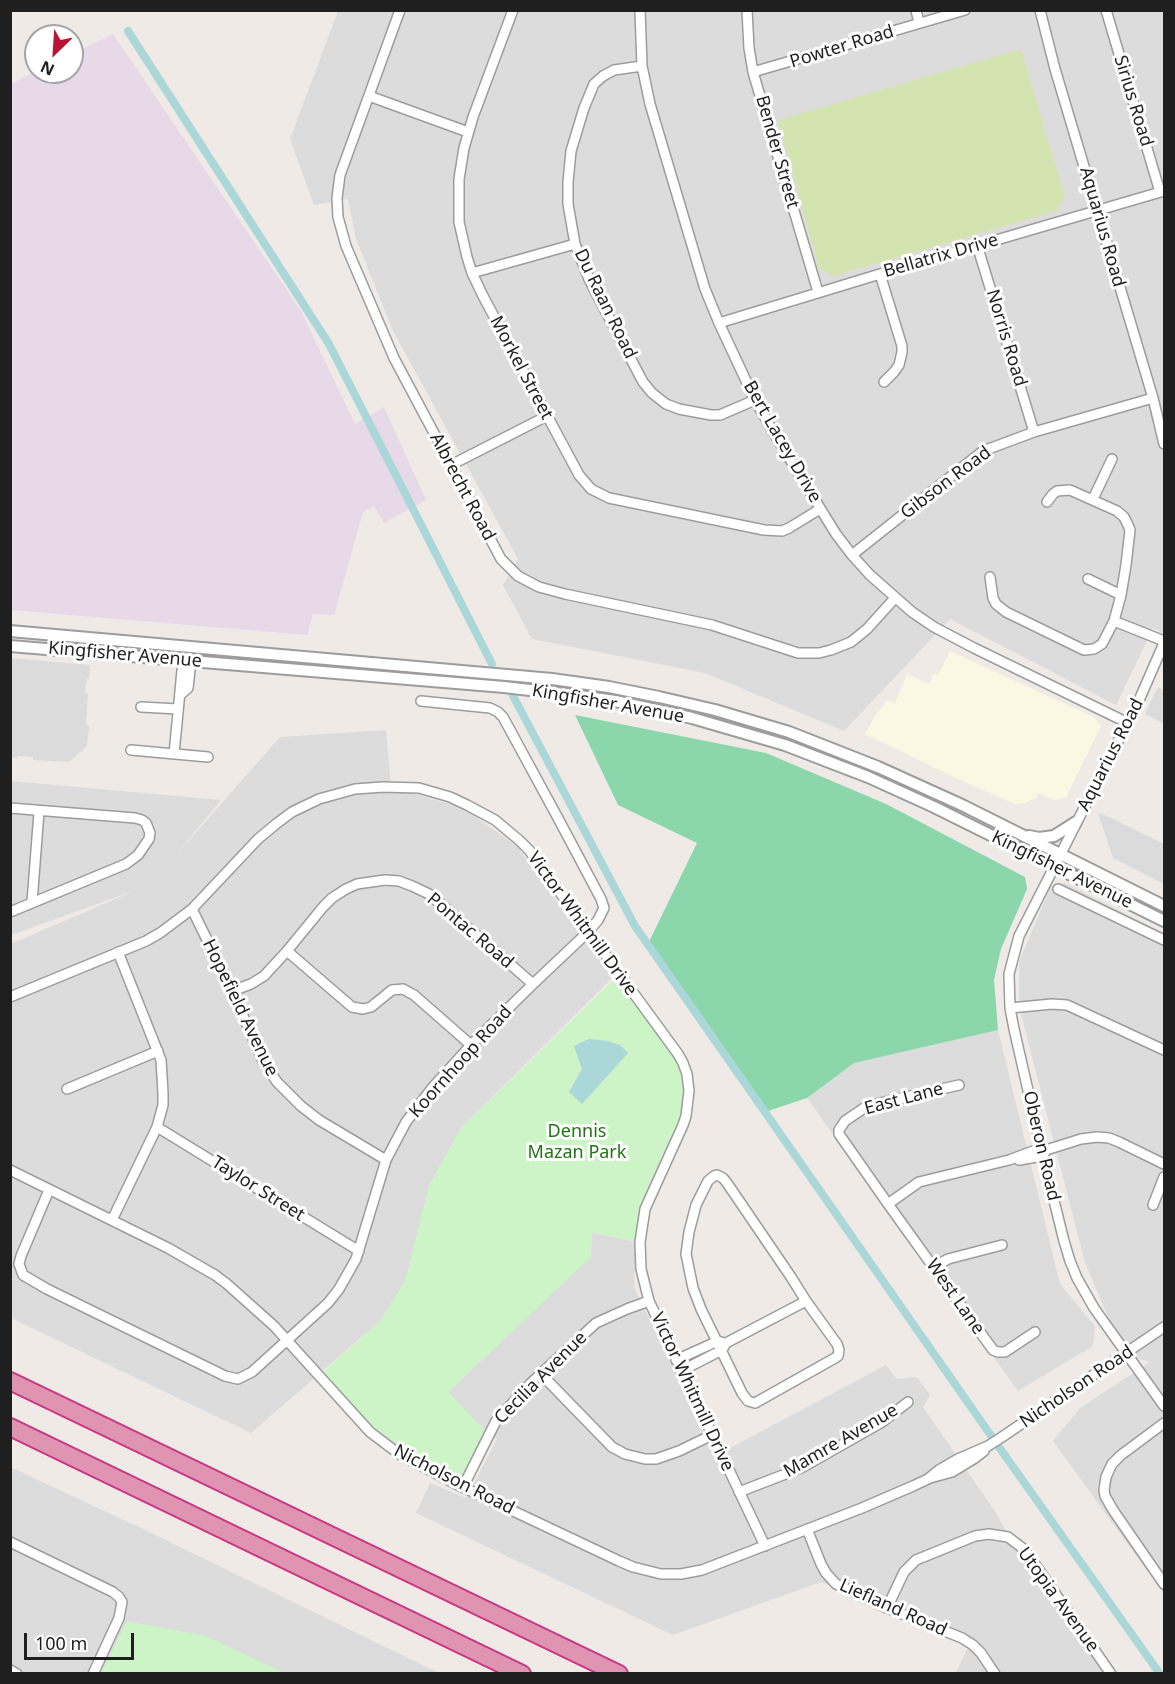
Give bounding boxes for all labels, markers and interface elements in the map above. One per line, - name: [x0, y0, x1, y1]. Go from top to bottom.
- street label: Powter Road: [787, 21, 897, 73]
- north arrow: [24, 24, 84, 84]
- street label: Sirius Road: [1109, 53, 1157, 149]
- text: N: [37, 56, 58, 81]
- street label: Bender Street: [751, 93, 803, 211]
- street label: Aquarius Road: [1075, 165, 1129, 289]
- street label: Bellatrix Drive: [881, 229, 1001, 283]
- street label: Du Raan Road: [569, 246, 641, 362]
- street label: Norris Road: [981, 287, 1031, 389]
- street label: Morkel Street: [485, 313, 557, 423]
- street label: Bert Lacey Drive: [738, 377, 826, 507]
- street label: Albrecht Road: [425, 430, 499, 544]
- street label: Gibson Road: [897, 442, 995, 524]
- street label: Kingfisher Avenue: [47, 638, 203, 672]
- street label: Kingfisher Avenue: [530, 680, 686, 728]
- street label: Aquarius Road: [1073, 695, 1149, 815]
- street label: Kingfisher Avenue: [988, 827, 1136, 913]
- street label: Victor Whitmill Drive: [523, 848, 641, 1000]
- street label: Pontac Road: [422, 889, 518, 973]
- street label: Hopefield Avenue: [197, 936, 283, 1080]
- street label: Koornhoop Road: [405, 1001, 517, 1123]
- street label: East Lane: [862, 1078, 946, 1120]
- street label: Oberon Road: [1018, 1089, 1064, 1203]
- park label: Dennis Mazan Park: [528, 1121, 626, 1164]
- street label: Taylor Street: [207, 1152, 309, 1226]
- street label: West Lane: [921, 1255, 989, 1339]
- street label: Victor Whitmill Drive: [646, 1309, 738, 1475]
- street label: Cecilia Avenue: [490, 1327, 592, 1429]
- street label: Nicholson Road: [1016, 1341, 1138, 1433]
- street label: Mamre Avenue: [780, 1400, 902, 1482]
- street label: Nicholson Road: [390, 1440, 518, 1520]
- street label: Utopia Avenue: [1013, 1543, 1103, 1657]
- street label: Liefland Road: [836, 1575, 950, 1641]
- scale bar: [27, 1621, 136, 1659]
- text: 100 m: [35, 1631, 87, 1655]

